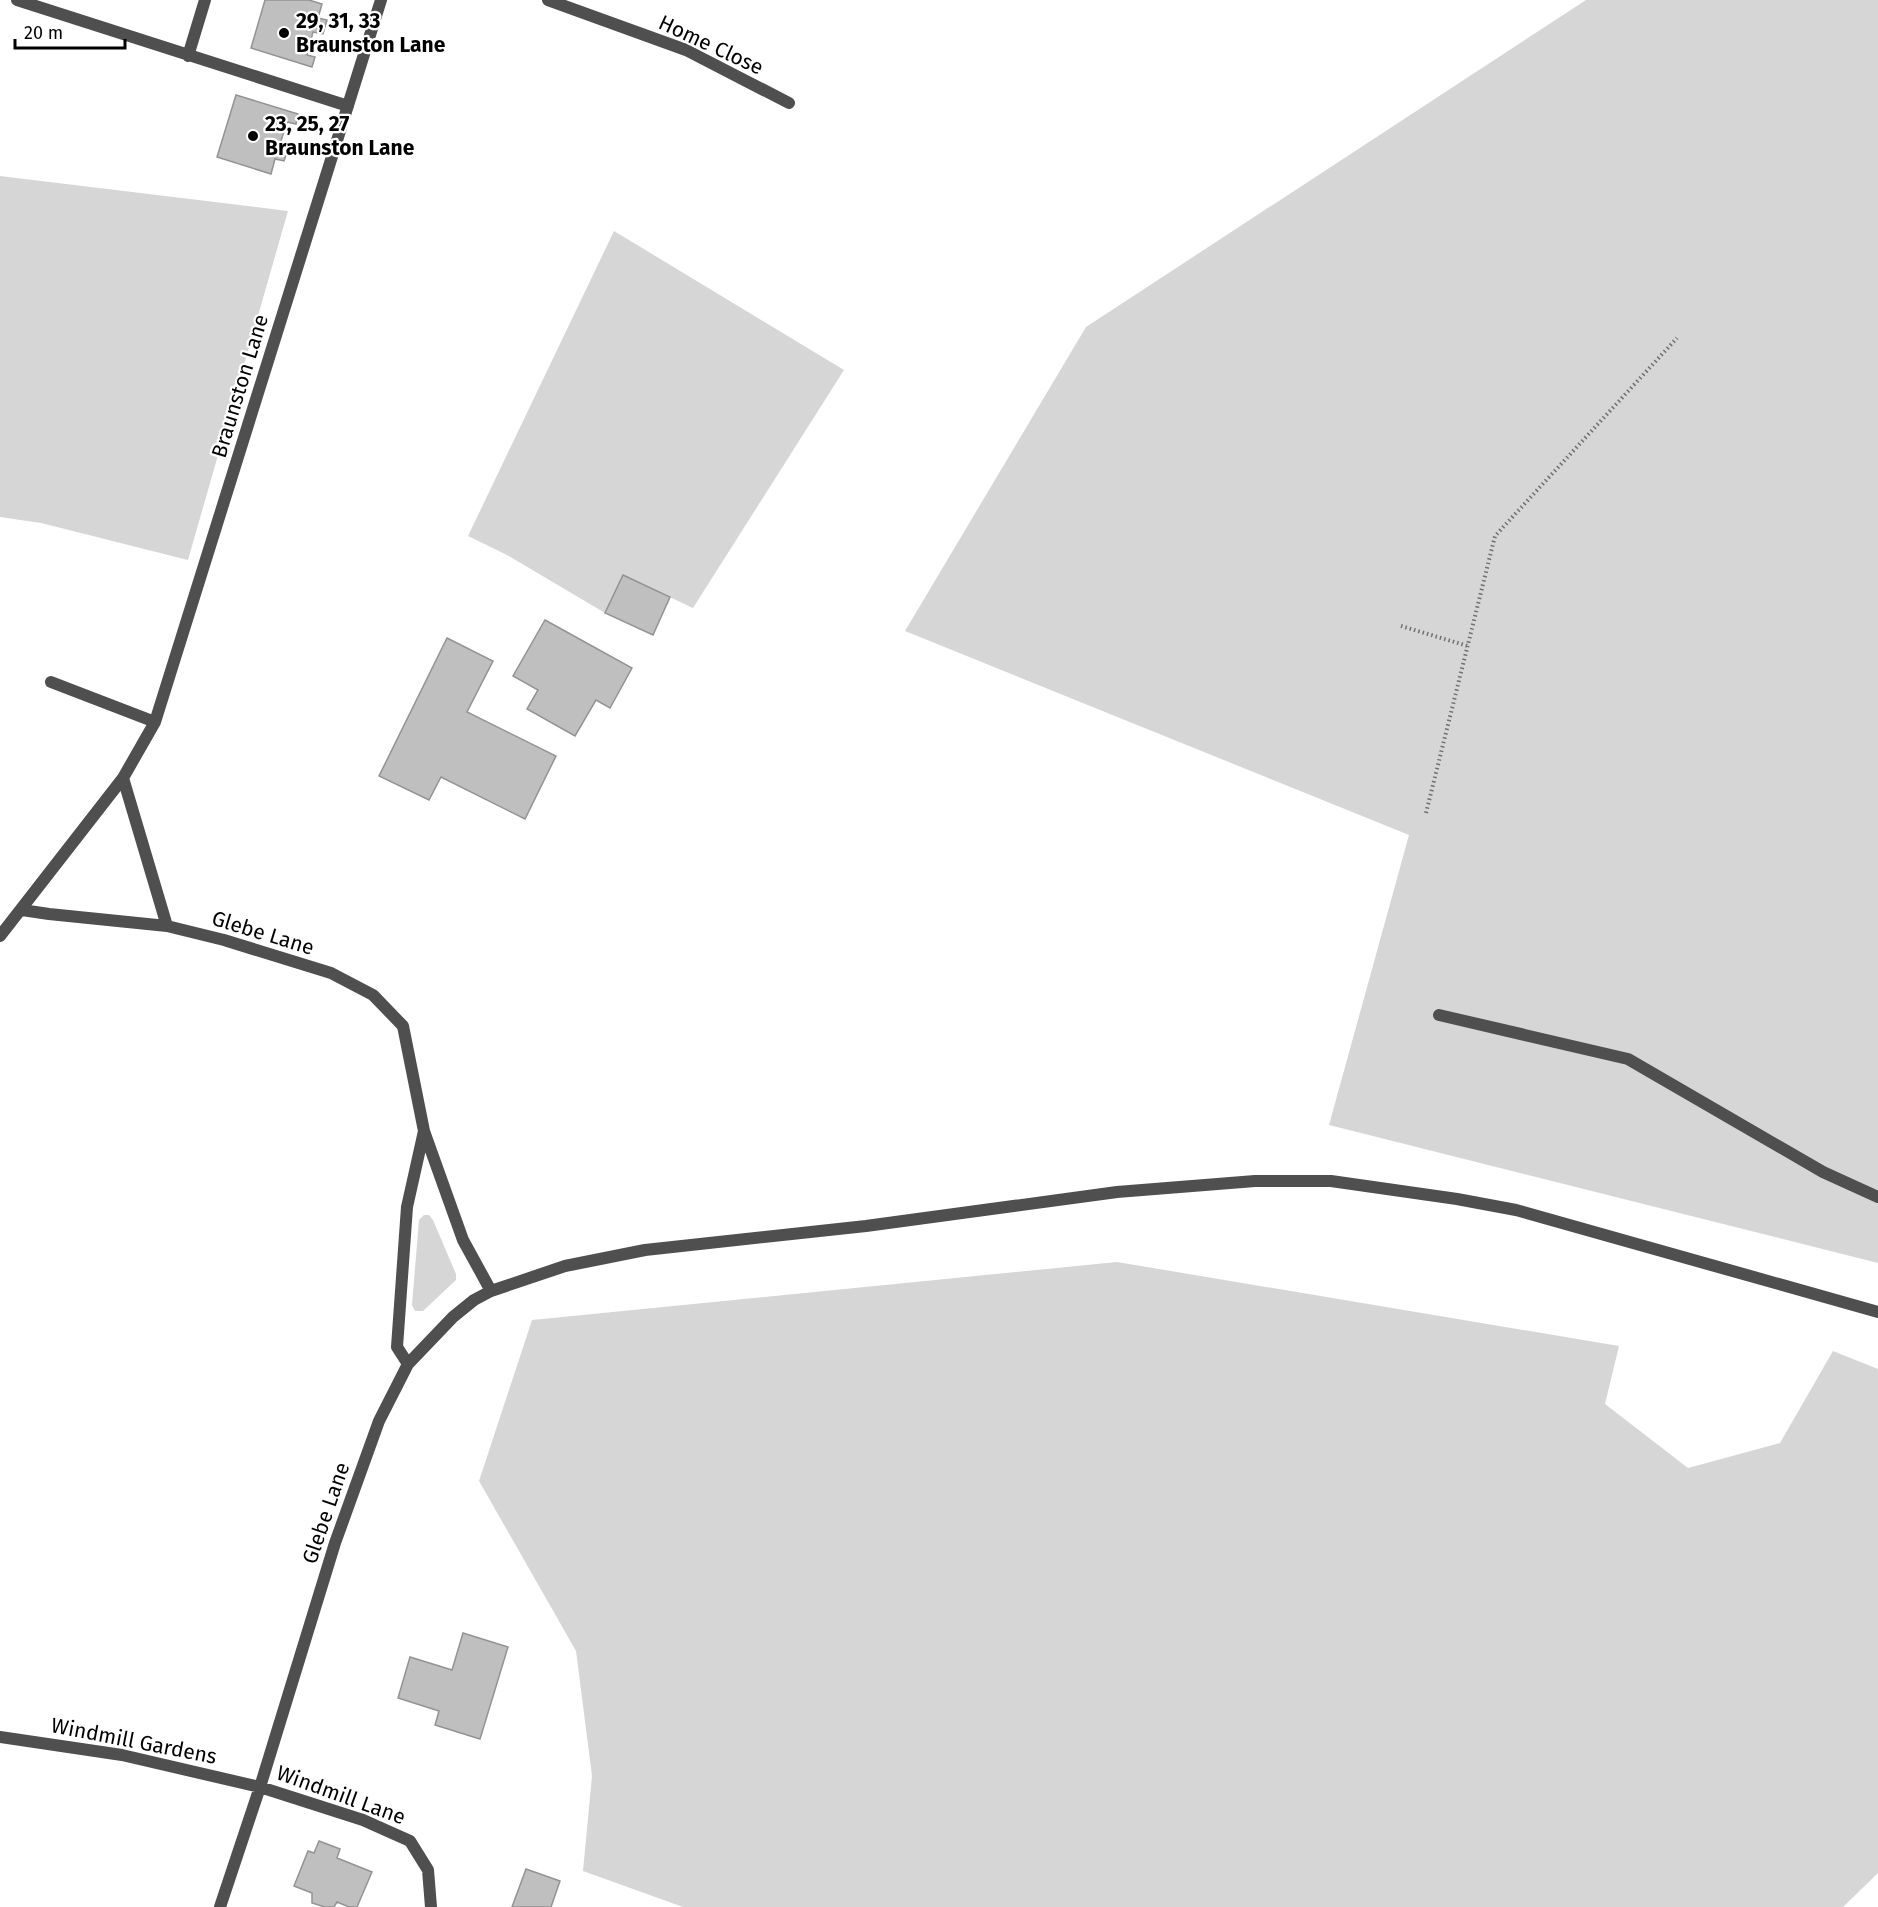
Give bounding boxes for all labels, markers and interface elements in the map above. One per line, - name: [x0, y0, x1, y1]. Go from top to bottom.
- place label: 29, 31, 33 Braunston Lane: [296, 8, 446, 58]
- street label: Home Close: [654, 9, 768, 81]
- scale bar: [15, 12, 124, 50]
- text: 20 m: [24, 22, 63, 44]
- marker: 29, 31, 33 Braunston Lane: [277, 26, 291, 40]
- place label: 23, 25, 27 Braunston Lane: [265, 111, 415, 161]
- marker: 23, 25, 27 Braunston Lane: [246, 129, 260, 143]
- street label: Braunston Lane: [206, 311, 274, 461]
- street label: Glebe Lane: [209, 905, 317, 961]
- street label: Glebe Lane: [297, 1459, 355, 1567]
- street label: Windmill Gardens: [49, 1712, 219, 1770]
- street label: Windmill Lane: [273, 1760, 409, 1830]

